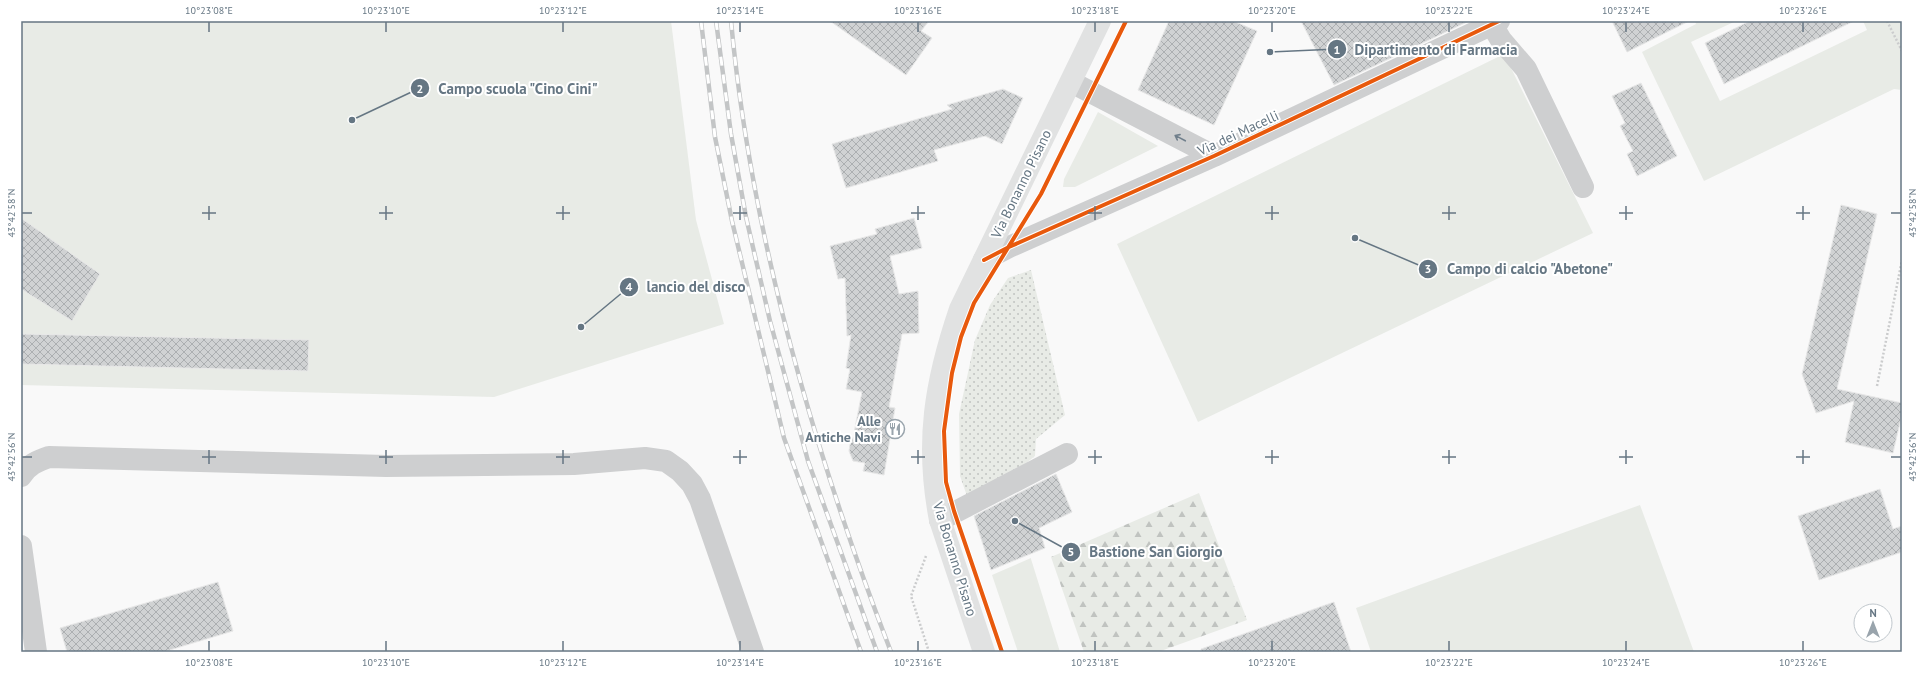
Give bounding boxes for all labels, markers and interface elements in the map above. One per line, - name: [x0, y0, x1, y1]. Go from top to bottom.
- text: 10°23'08"E: [185, 4, 233, 17]
- text: 10°23'10"E: [362, 4, 410, 17]
- text: 10°23'12"E: [539, 4, 587, 17]
- text: 10°23'14"E: [716, 4, 764, 17]
- text: 10°23'16"E: [894, 4, 942, 17]
- text: 10°23'18"E: [1071, 4, 1119, 17]
- text: 10°23'20"E: [1248, 4, 1296, 17]
- text: 10°23'22"E: [1425, 4, 1473, 17]
- text: 10°23'24"E: [1602, 4, 1650, 17]
- text: 10°23'26"E: [1779, 4, 1827, 17]
- callout: Dipartimento di Farmacia: [1327, 36, 1526, 63]
- text: Dipartimento di Farmacia: [1355, 40, 1517, 59]
- text: 1: [1334, 42, 1340, 57]
- callout: Campo scuola "Cino Cini": [410, 75, 607, 102]
- text: Campo scuola "Cino Cini": [438, 79, 598, 98]
- text: 2: [417, 81, 423, 96]
- street label: Via dei Macelli: [1194, 106, 1281, 160]
- street label: Via Bonanno Pisano: [986, 127, 1055, 242]
- one-way arrow: [1174, 134, 1186, 141]
- text: 43°42'58"N: [5, 188, 18, 238]
- text: 43°42'58"N: [1906, 188, 1919, 238]
- callout: Campo di calcio "Abetone": [1418, 256, 1622, 283]
- text: Campo di calcio "Abetone": [1447, 259, 1613, 278]
- text: 3: [1425, 261, 1431, 276]
- callout: lancio del disco: [619, 273, 754, 300]
- text: lancio del disco: [646, 277, 746, 296]
- text: 4: [626, 279, 633, 294]
- place label: Alle Antiche Navi: [805, 412, 881, 446]
- restaurant icon: Alle Antiche Navi: [884, 418, 906, 440]
- text: 43°42'56"N: [5, 432, 18, 482]
- text: 43°42'56"N: [1906, 432, 1919, 482]
- street label: Via Bonanno Pisano: [929, 499, 981, 618]
- callout: Bastione San Giorgio: [1061, 538, 1231, 565]
- text: Bastione San Giorgio: [1089, 542, 1223, 561]
- text: 5: [1068, 544, 1074, 559]
- north arrow: [1853, 603, 1893, 643]
- text: N: [1869, 606, 1877, 620]
- text: 10°23'08"E: [185, 656, 233, 669]
- text: 10°23'10"E: [362, 656, 410, 669]
- text: 10°23'12"E: [539, 656, 587, 669]
- text: 10°23'14"E: [716, 656, 764, 669]
- text: 10°23'16"E: [894, 656, 942, 669]
- text: 10°23'18"E: [1071, 656, 1119, 669]
- text: 10°23'20"E: [1248, 656, 1296, 669]
- text: 10°23'22"E: [1425, 656, 1473, 669]
- text: 10°23'24"E: [1602, 656, 1650, 669]
- text: 10°23'26"E: [1779, 656, 1827, 669]

